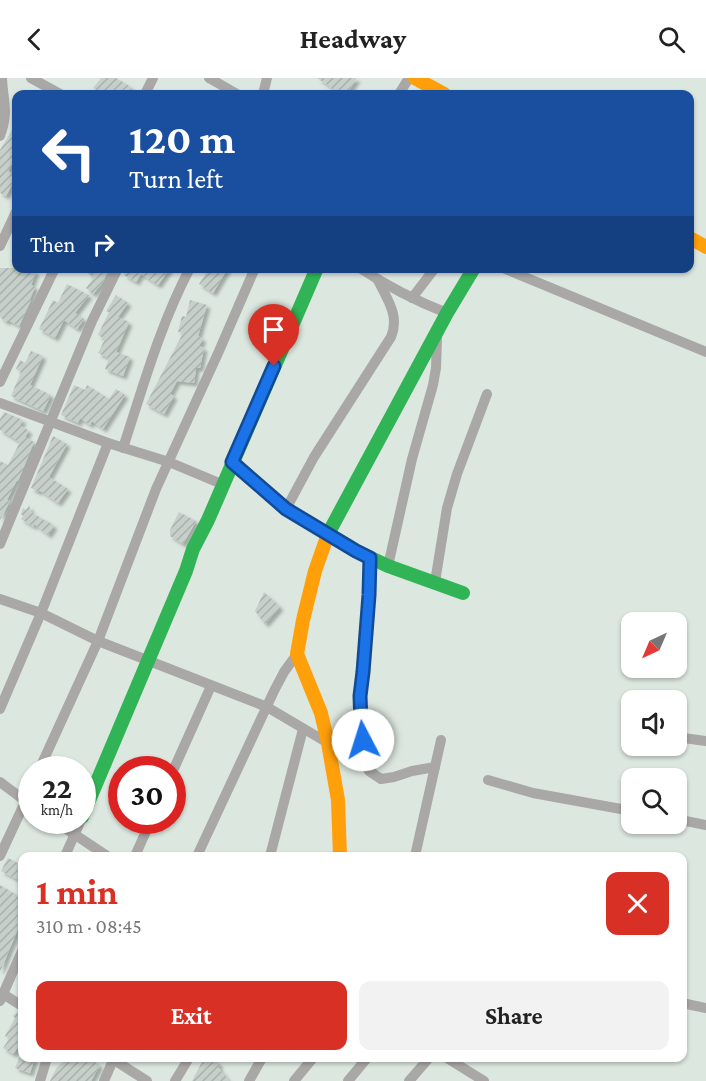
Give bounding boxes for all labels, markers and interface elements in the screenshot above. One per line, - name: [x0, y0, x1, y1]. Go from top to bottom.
- icon: back: [18, 23, 51, 56]
- icon: search: [655, 23, 688, 56]
- text: Headway: [300, 24, 406, 54]
- icon: left: [30, 114, 108, 192]
- text: 120 m: [129, 115, 235, 162]
- text: Turn left: [129, 164, 223, 194]
- icon: right: [87, 228, 120, 261]
- text: Then: [30, 232, 75, 257]
- pin: [248, 304, 299, 366]
- icon: arrive: [257, 313, 290, 346]
- north arrow: [621, 612, 687, 678]
- map controls: [621, 612, 687, 834]
- button: sound: [621, 690, 687, 756]
- position arrow: [331, 708, 395, 772]
- speed limit sign: 30: [108, 756, 186, 834]
- button: search: [621, 768, 687, 834]
- text: 22: [42, 771, 72, 804]
- text: km/h: [41, 802, 73, 818]
- text: 1 min: [36, 872, 118, 912]
- button: close: [606, 872, 669, 935]
- text: 310 m · 08:45: [36, 915, 142, 937]
- button: Exit: [36, 981, 347, 1050]
- button: Share: [359, 981, 669, 1050]

